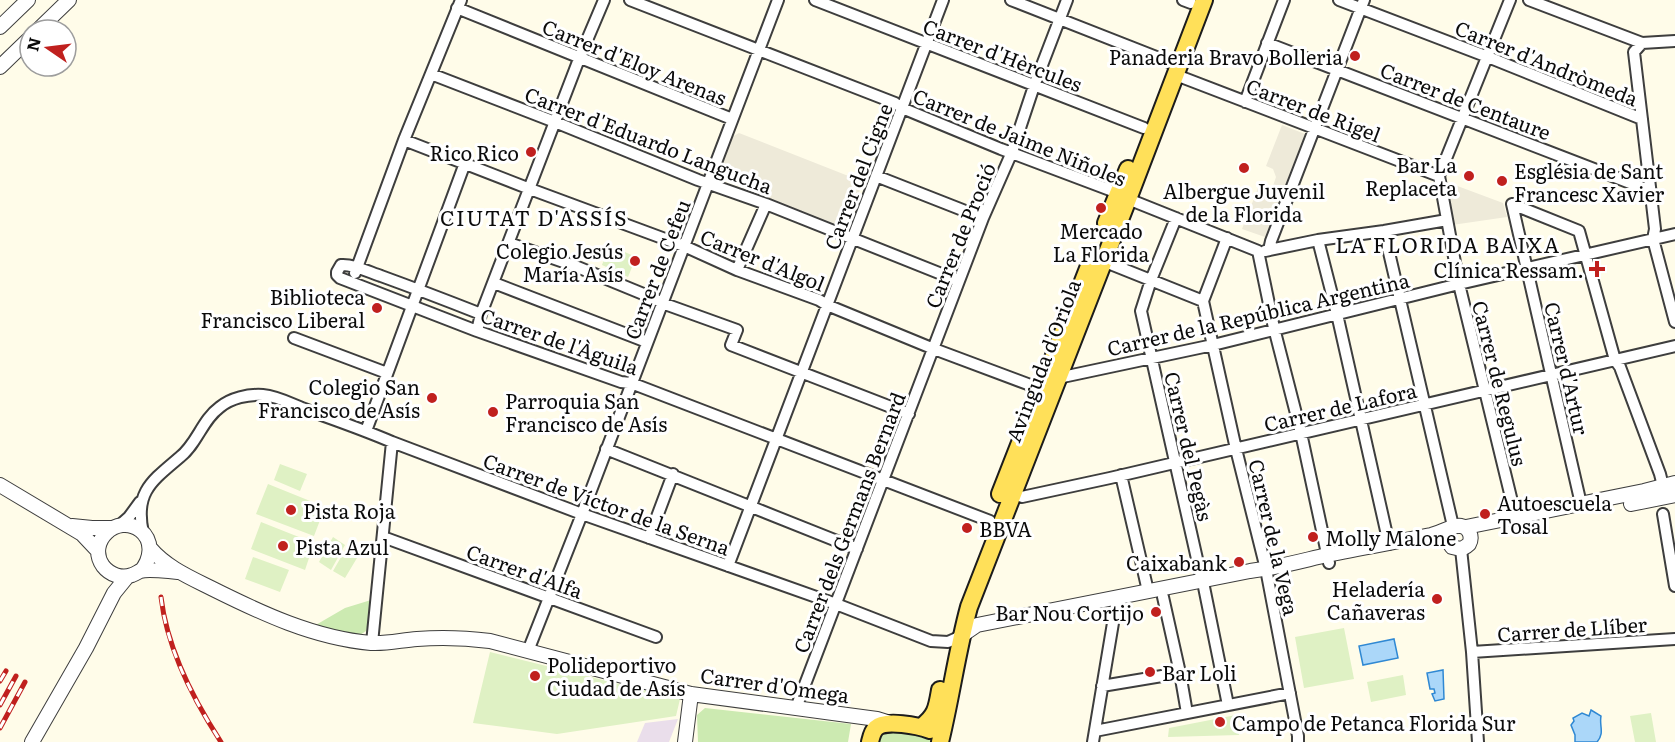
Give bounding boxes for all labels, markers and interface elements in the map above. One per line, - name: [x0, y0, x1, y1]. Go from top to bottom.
- street label: Carrer d'Eloy Arenas: [538, 10, 732, 112]
- street label: Carrer d'Hèrcules: [919, 10, 1087, 98]
- street label: Carrer d'Andròmeda: [1451, 12, 1643, 112]
- north arrow: [18, 18, 78, 78]
- text: N: [19, 35, 46, 54]
- place label: Panaderia Bravo Bolleria: [1109, 41, 1343, 71]
- marker: Panaderia Bravo Bolleria: [1348, 49, 1362, 63]
- street label: Carrer de Centaure: [1376, 54, 1556, 146]
- street label: Carrer de Rigel: [1242, 70, 1386, 149]
- street label: Carrer d'Eduardo Langucha: [521, 78, 777, 200]
- street label: Carrer de Jaime Niñoles: [909, 79, 1131, 193]
- street label: Carrer del Cigne: [815, 98, 899, 254]
- place label: Rico Rico: [429, 137, 519, 167]
- marker: Rico Rico: [524, 145, 538, 159]
- place label: Bar La Replaceta: [1365, 149, 1457, 202]
- place label: Església de Sant Francesc Xavier: [1514, 155, 1665, 208]
- street label: Carrer de Proció: [916, 158, 1002, 312]
- marker: Albergue Juvenil de la Florida: [1237, 161, 1251, 175]
- marker: Bar La Replaceta: [1462, 169, 1476, 183]
- marker: Església de Sant Francesc Xavier: [1495, 174, 1509, 188]
- place label: Albergue Juvenil de la Florida: [1163, 175, 1325, 228]
- street label: Carrer de Cefeu: [615, 194, 697, 343]
- district label: CIUTAT D'ASSÍS: [440, 201, 628, 232]
- marker: Mercado La Florida: [1094, 201, 1108, 215]
- place label: Mercado La Florida: [1053, 215, 1150, 268]
- street label: Carrer d'Algol: [696, 220, 830, 298]
- district label: LA FLORIDA BAIXA: [1335, 228, 1561, 259]
- place label: Colegio Jesús María Asís: [496, 235, 623, 288]
- marker: Colegio Jesús María Asís: [628, 254, 642, 268]
- place label: Clínica Ressam.: [1434, 254, 1584, 284]
- marker: Clínica Ressam.: [1588, 260, 1606, 278]
- street label: Carrer de la República Argentina: [1104, 264, 1412, 362]
- street label: Avinguda d'Oriola: [997, 274, 1087, 446]
- place label: Biblioteca Francisco Liberal: [200, 281, 365, 334]
- street label: Carrer de Regulus: [1466, 297, 1536, 469]
- street label: Carrer de l'Àguila: [477, 299, 643, 381]
- street label: Carrer d'Artur: [1538, 299, 1598, 438]
- marker: Biblioteca Francisco Liberal: [370, 301, 384, 315]
- street label: Carrer del Pegàs: [1158, 368, 1222, 524]
- place label: Colegio San Francisco de Asís: [258, 371, 420, 424]
- street label: Carrer de Lafora: [1261, 374, 1420, 438]
- place label: Parroquia San Francisco de Asís: [505, 385, 667, 438]
- street label: Carrer dels Germans Bernard: [784, 387, 912, 657]
- marker: Colegio San Francisco de Asís: [425, 391, 439, 405]
- marker: Parroquia San Francisco de Asís: [486, 405, 500, 419]
- street label: Carrer de Víctor de la Serna: [479, 444, 735, 562]
- street label: Carrer de la Vega: [1242, 456, 1308, 618]
- place label: Autoescuela Tosal: [1497, 487, 1612, 540]
- place label: Pista Roja: [303, 495, 396, 525]
- marker: Pista Roja: [284, 503, 298, 517]
- marker: Autoescuela Tosal: [1478, 507, 1492, 521]
- place label: BBVA: [979, 513, 1032, 543]
- marker: BBVA: [960, 521, 974, 535]
- place label: Molly Malone: [1325, 522, 1456, 552]
- marker: Molly Malone: [1306, 530, 1320, 544]
- place label: Pista Azul: [295, 531, 389, 561]
- street label: Carrer d'Alfa: [463, 535, 587, 605]
- marker: Pista Azul: [276, 539, 290, 553]
- place label: Caixabank: [1126, 547, 1228, 577]
- marker: Caixabank: [1232, 555, 1246, 569]
- place label: Heladería Cañaveras: [1327, 573, 1425, 626]
- marker: Heladería Cañaveras: [1430, 592, 1444, 606]
- place label: Bar Nou Cortijo: [995, 597, 1144, 627]
- marker: Bar Nou Cortijo: [1149, 605, 1163, 619]
- street label: Carrer de Llíber: [1496, 608, 1649, 648]
- place label: Polideportivo Ciudad de Asís: [547, 649, 685, 702]
- place label: Bar Loli: [1162, 657, 1237, 687]
- street label: Carrer d'Omega: [699, 659, 851, 709]
- marker: Bar Loli: [1143, 665, 1157, 679]
- marker: Polideportivo Ciudad de Asís: [528, 669, 542, 683]
- place label: Campo de Petanca Florida Sur: [1232, 707, 1516, 737]
- marker: Campo de Petanca Florida Sur: [1213, 715, 1227, 729]

